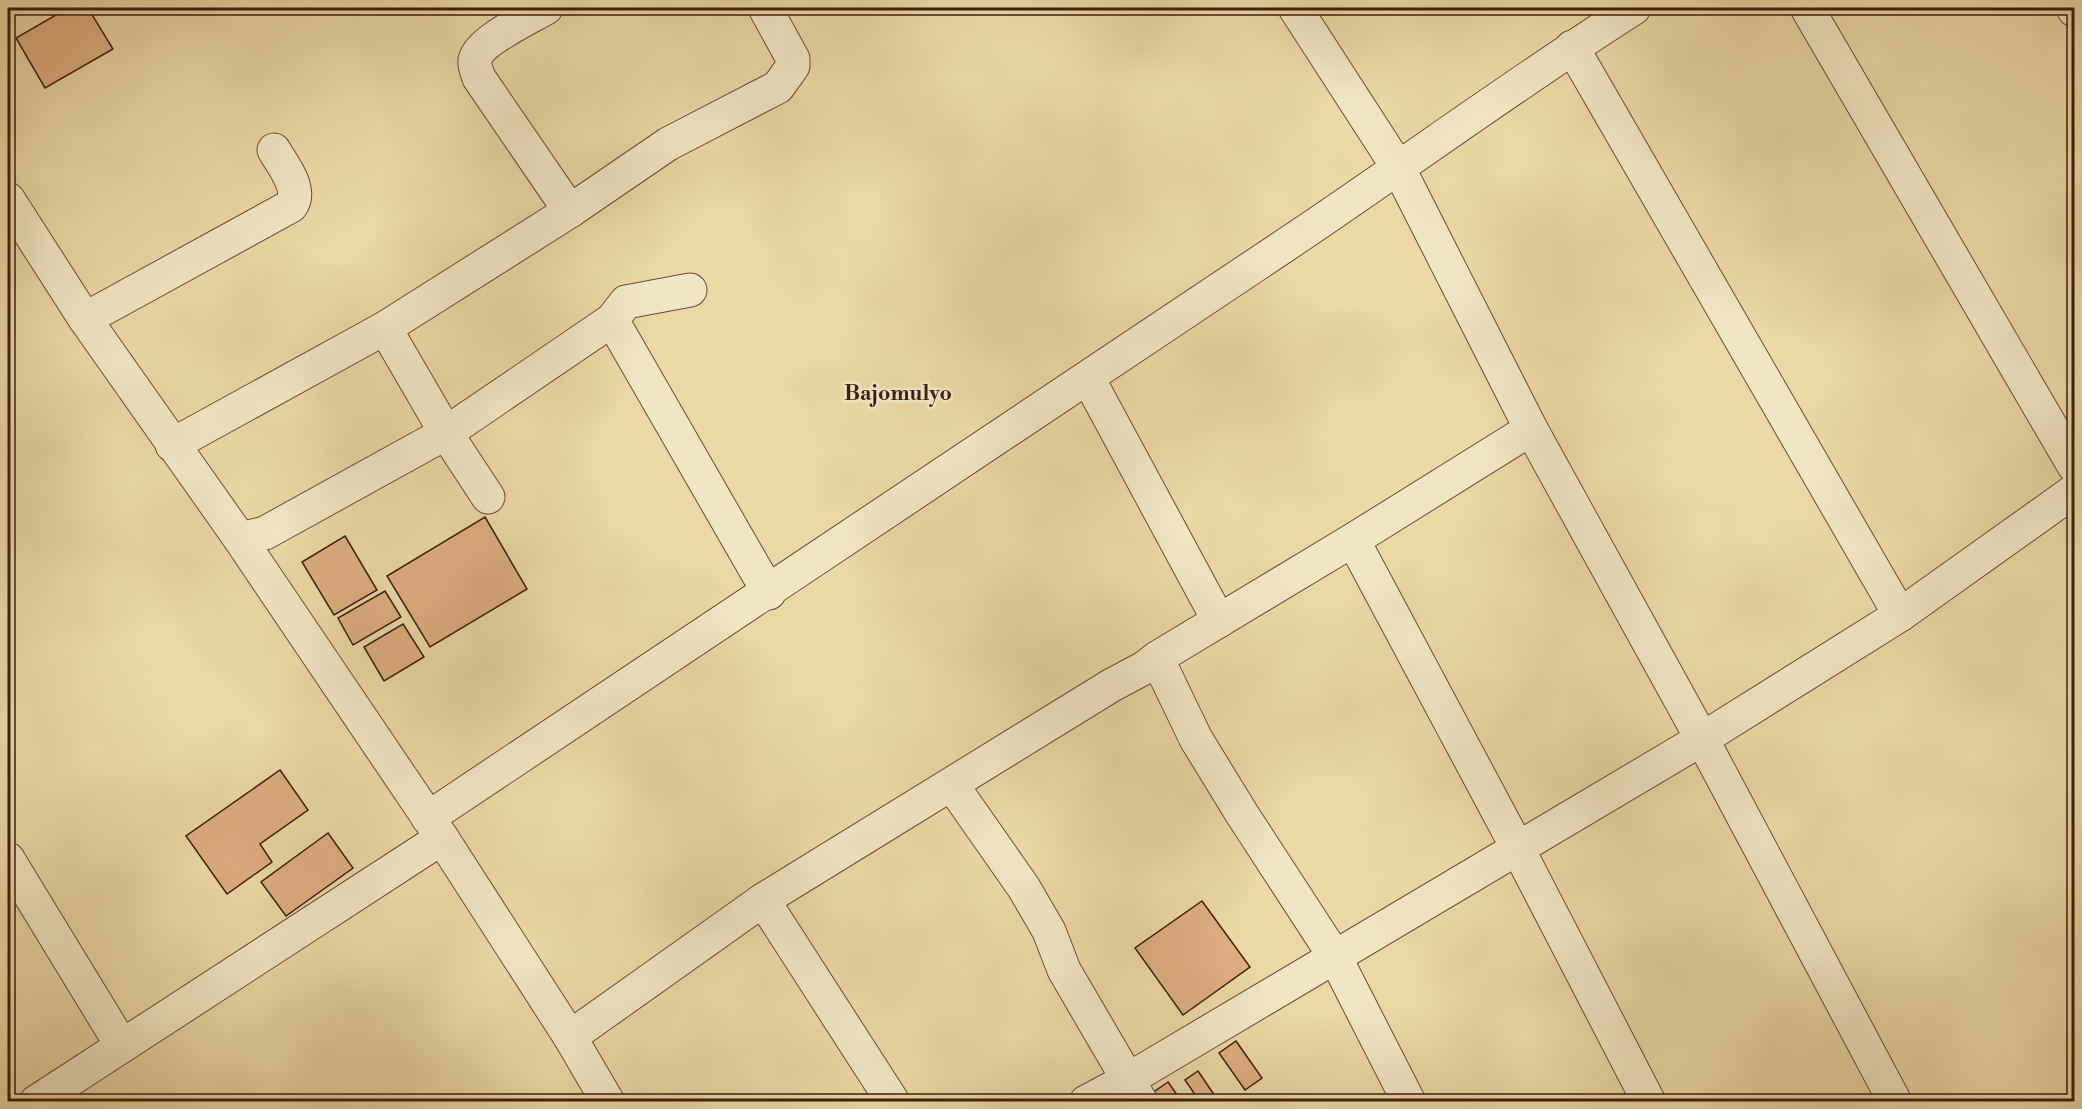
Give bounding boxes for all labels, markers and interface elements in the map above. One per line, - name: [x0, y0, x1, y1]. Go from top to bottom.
- district label: Bajomulyo: [844, 381, 952, 407]

